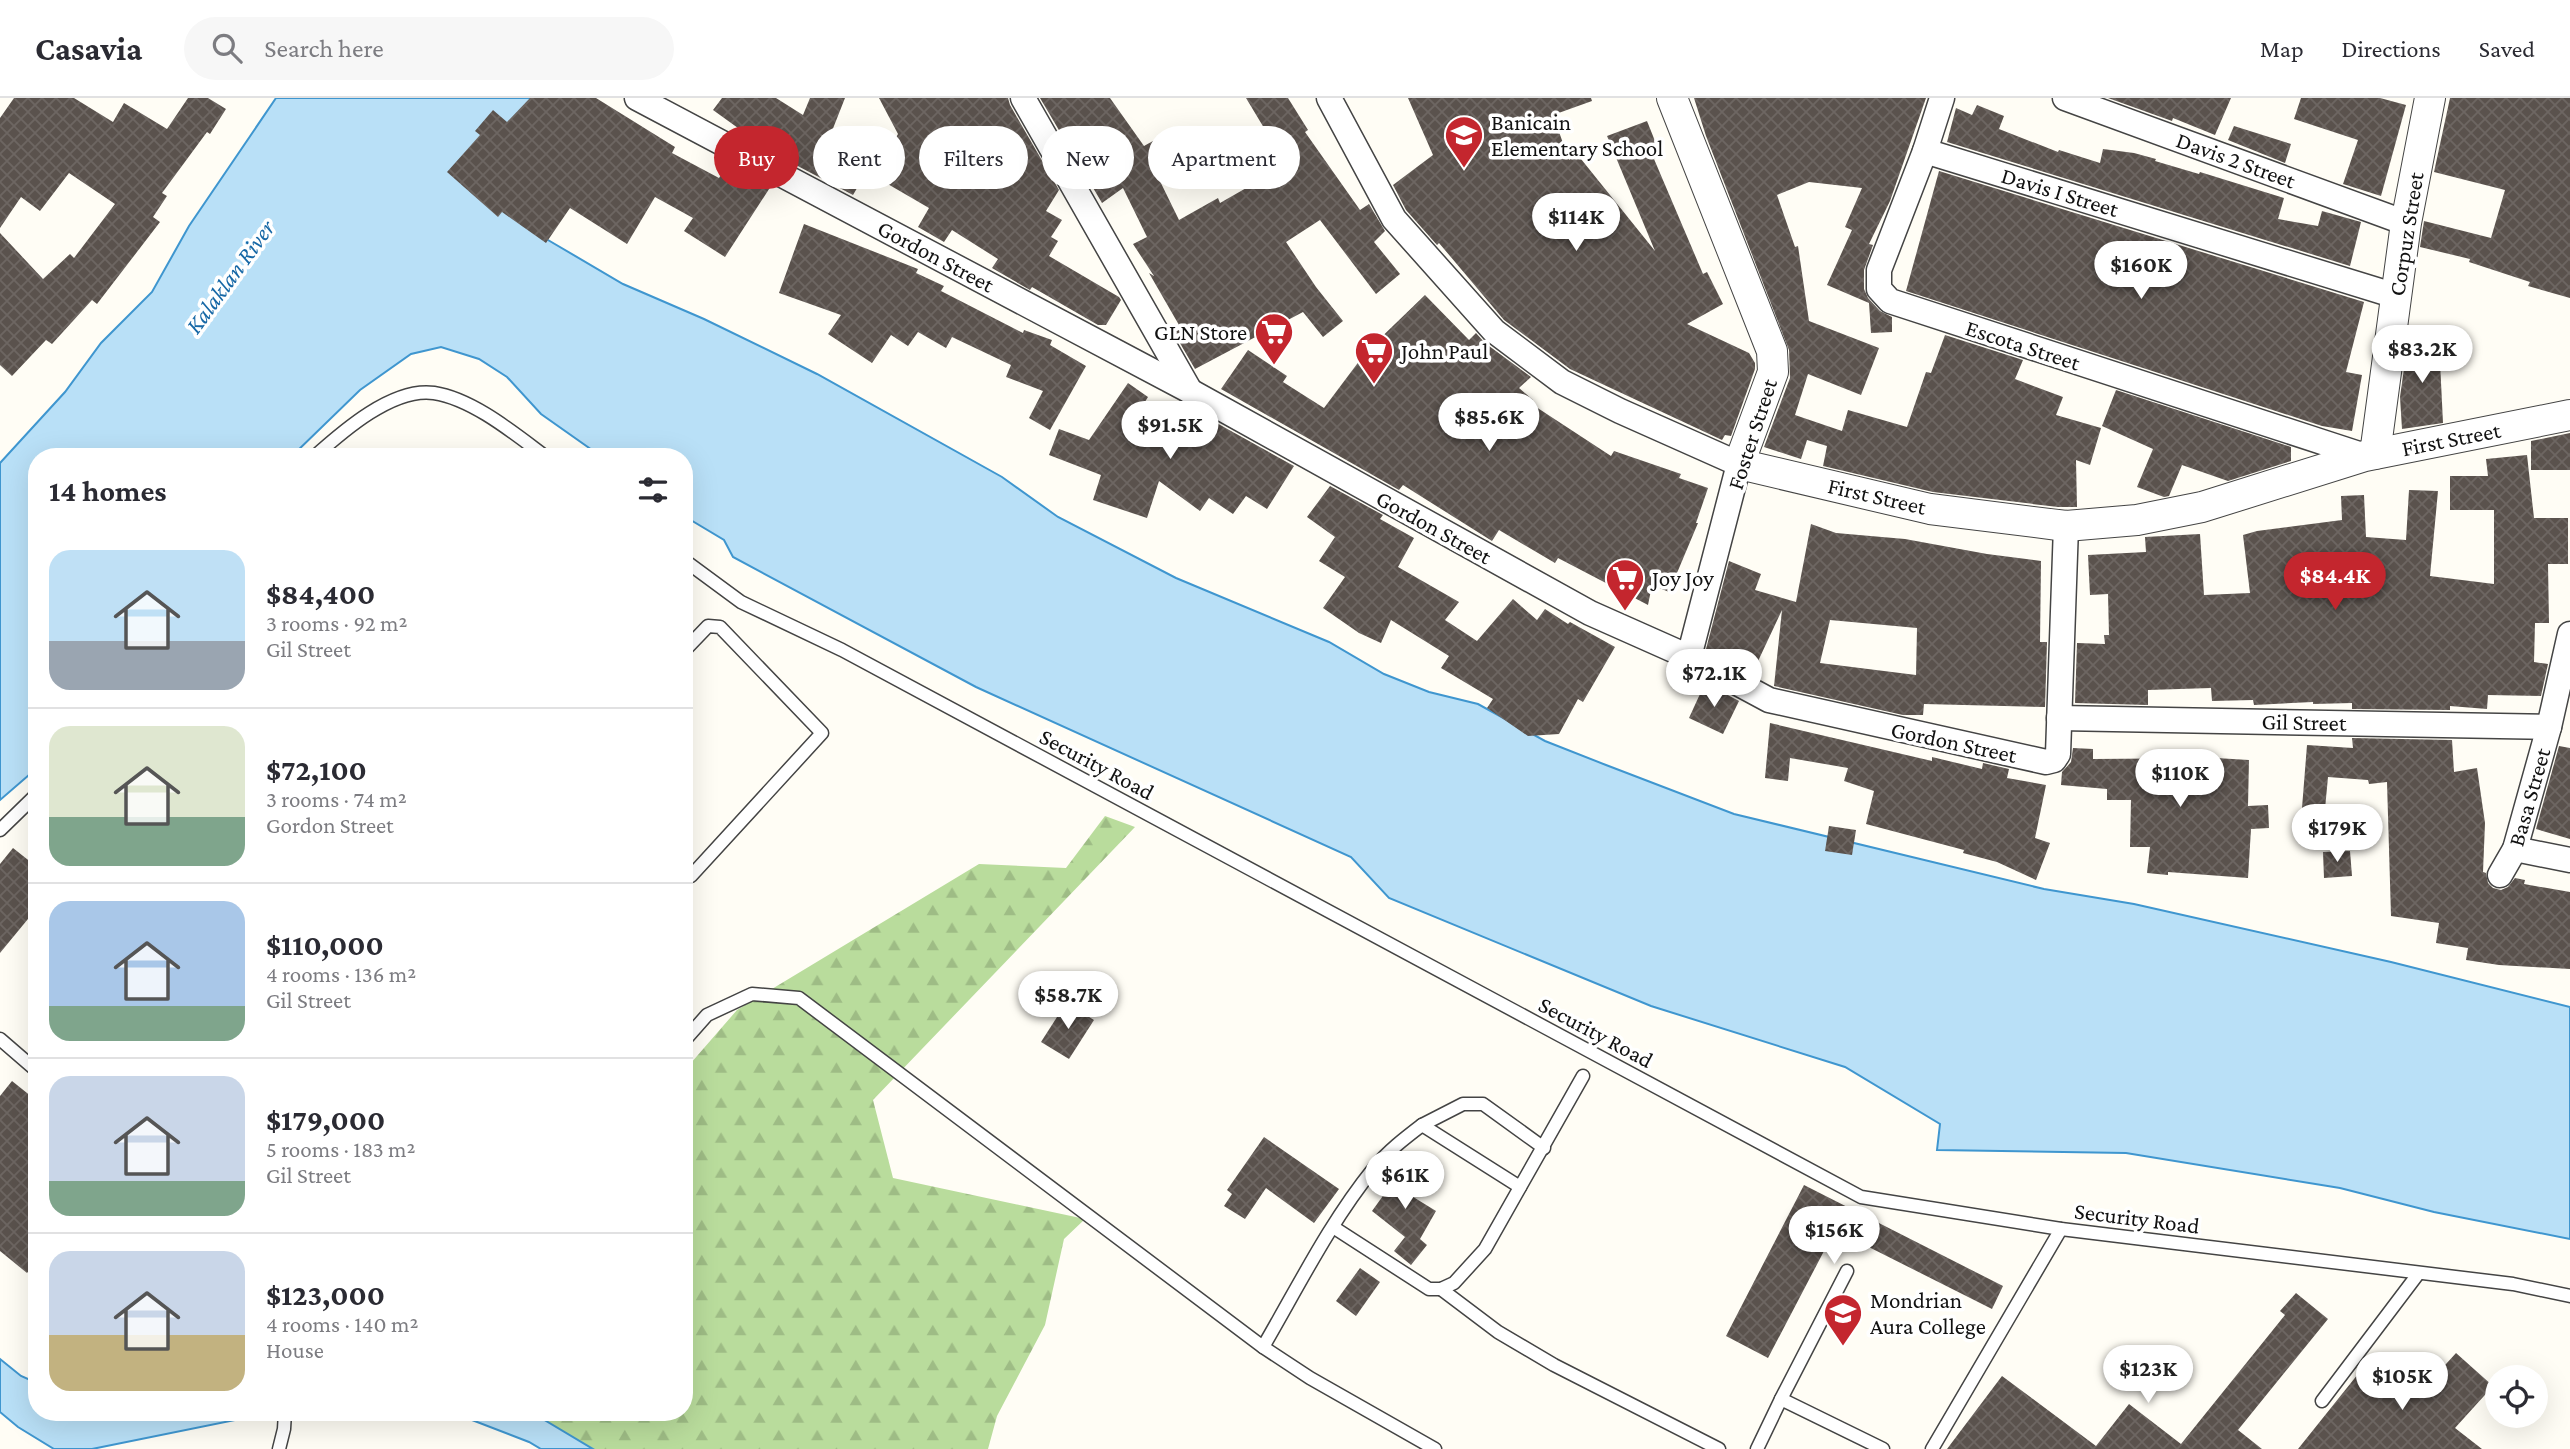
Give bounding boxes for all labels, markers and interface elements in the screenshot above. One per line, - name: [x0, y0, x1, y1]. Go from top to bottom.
- search box: [184, 17, 674, 80]
- icon: search: [208, 29, 246, 67]
- text: Casavia: [35, 30, 142, 67]
- text: Search here: [264, 34, 384, 63]
- text: Map: [2260, 35, 2304, 62]
- text: Directions: [2342, 35, 2441, 62]
- text: Saved: [2479, 35, 2535, 62]
- place label: Banicain Elementary School: [1491, 109, 1663, 161]
- school or university icon: Banicain Elementary School: [1443, 114, 1485, 169]
- chip: Buy: [714, 126, 799, 189]
- chip: Rent: [813, 126, 905, 189]
- chip: Filters: [919, 126, 1028, 189]
- chip: New: [1042, 126, 1134, 189]
- chip: Apartment: [1148, 126, 1300, 189]
- street label: Davis 2 Street: [2173, 126, 2300, 194]
- street label: Davis I Street: [1998, 162, 2122, 222]
- street label: Corpuz Street: [2383, 170, 2429, 298]
- pin: $114K: [1527, 194, 1625, 253]
- text: $114K: [1548, 203, 1604, 229]
- water label: Kalaklan River: [180, 214, 280, 339]
- street label: Gordon Street: [874, 215, 999, 298]
- pin: $160K: [2092, 242, 2190, 301]
- text: $160K: [2110, 251, 2172, 277]
- supermarket icon: GLN Store: [1253, 311, 1295, 366]
- street label: Escota Street: [1963, 314, 2084, 376]
- place label: GLN Store: [1154, 319, 1247, 345]
- pin: $83.2K: [2365, 326, 2479, 385]
- supermarket icon: John Paul: [1353, 330, 1395, 385]
- text: $83.2K: [2388, 335, 2456, 361]
- place label: John Paul: [1399, 338, 1488, 364]
- street label: Foster Street: [1722, 375, 1782, 493]
- pin: $85.6K: [1432, 394, 1546, 453]
- pin: $91.5K: [1113, 402, 1227, 461]
- text: $85.6K: [1454, 403, 1524, 429]
- text: $91.5K: [1137, 411, 1203, 437]
- street label: First Street: [2399, 417, 2503, 461]
- icon: filters: [634, 471, 672, 509]
- street label: First Street: [1825, 472, 1929, 520]
- text: 14 homes: [49, 474, 167, 507]
- street label: Gordon Street: [1372, 485, 1496, 570]
- pin: $84.4K: [2278, 552, 2392, 612]
- supermarket icon: Joy Joy: [1604, 557, 1646, 612]
- text: $84.4K: [2300, 562, 2370, 588]
- place label: Joy Joy: [1650, 565, 1714, 591]
- text: $84,400: [266, 577, 375, 610]
- icon: home: [105, 578, 189, 662]
- text: 3 rooms · 92 m²: [266, 610, 407, 636]
- text: Gil Street: [266, 636, 351, 662]
- pin: $72.1K: [1657, 650, 1771, 709]
- text: $72.1K: [1682, 659, 1746, 685]
- street label: Gil Street: [2261, 708, 2347, 736]
- street label: Gordon Street: [1889, 716, 2020, 768]
- street label: Security Road: [1035, 723, 1159, 805]
- street label: Basa Street: [2503, 744, 2556, 849]
- pin: $110K: [2131, 750, 2229, 809]
- text: $72,100: [266, 753, 367, 786]
- icon: home: [105, 754, 189, 838]
- text: $110K: [2151, 759, 2209, 785]
- text: 3 rooms · 74 m²: [266, 786, 407, 812]
- pin: $179K: [2288, 804, 2386, 864]
- text: Gordon Street: [266, 812, 394, 838]
- text: $179K: [2308, 814, 2366, 840]
- text: $110,000: [266, 928, 384, 961]
- icon: home: [105, 929, 189, 1013]
- text: 4 rooms · 136 m²: [266, 961, 416, 987]
- pin: $58.7K: [1011, 972, 1125, 1031]
- text: $58.7K: [1034, 981, 1102, 1007]
- text: Gil Street: [266, 987, 351, 1013]
- street label: Security Road: [1534, 991, 1658, 1073]
- text: $179,000: [266, 1103, 385, 1136]
- icon: home: [105, 1104, 189, 1188]
- text: 5 rooms · 183 m²: [266, 1136, 416, 1162]
- pin: $61K: [1364, 1152, 1446, 1211]
- text: $61K: [1381, 1161, 1429, 1187]
- text: Gil Street: [266, 1162, 351, 1188]
- street label: Security Road: [2073, 1197, 2201, 1239]
- pin: $156K: [1785, 1206, 1883, 1266]
- text: $156K: [1805, 1216, 1863, 1242]
- text: $123,000: [266, 1278, 385, 1311]
- icon: home: [105, 1279, 189, 1363]
- place label: Mondrian Aura College: [1870, 1287, 1986, 1339]
- school or university icon: Mondrian Aura College: [1822, 1292, 1864, 1347]
- text: 4 rooms · 140 m²: [266, 1311, 418, 1337]
- text: House: [266, 1337, 324, 1363]
- pin: $123K: [2099, 1346, 2197, 1405]
- pin: $105K: [2353, 1352, 2451, 1412]
- text: $123K: [2119, 1355, 2177, 1381]
- text: $105K: [2372, 1362, 2432, 1388]
- map controls: [2485, 1365, 2548, 1428]
- button: locate: [2485, 1365, 2548, 1428]

